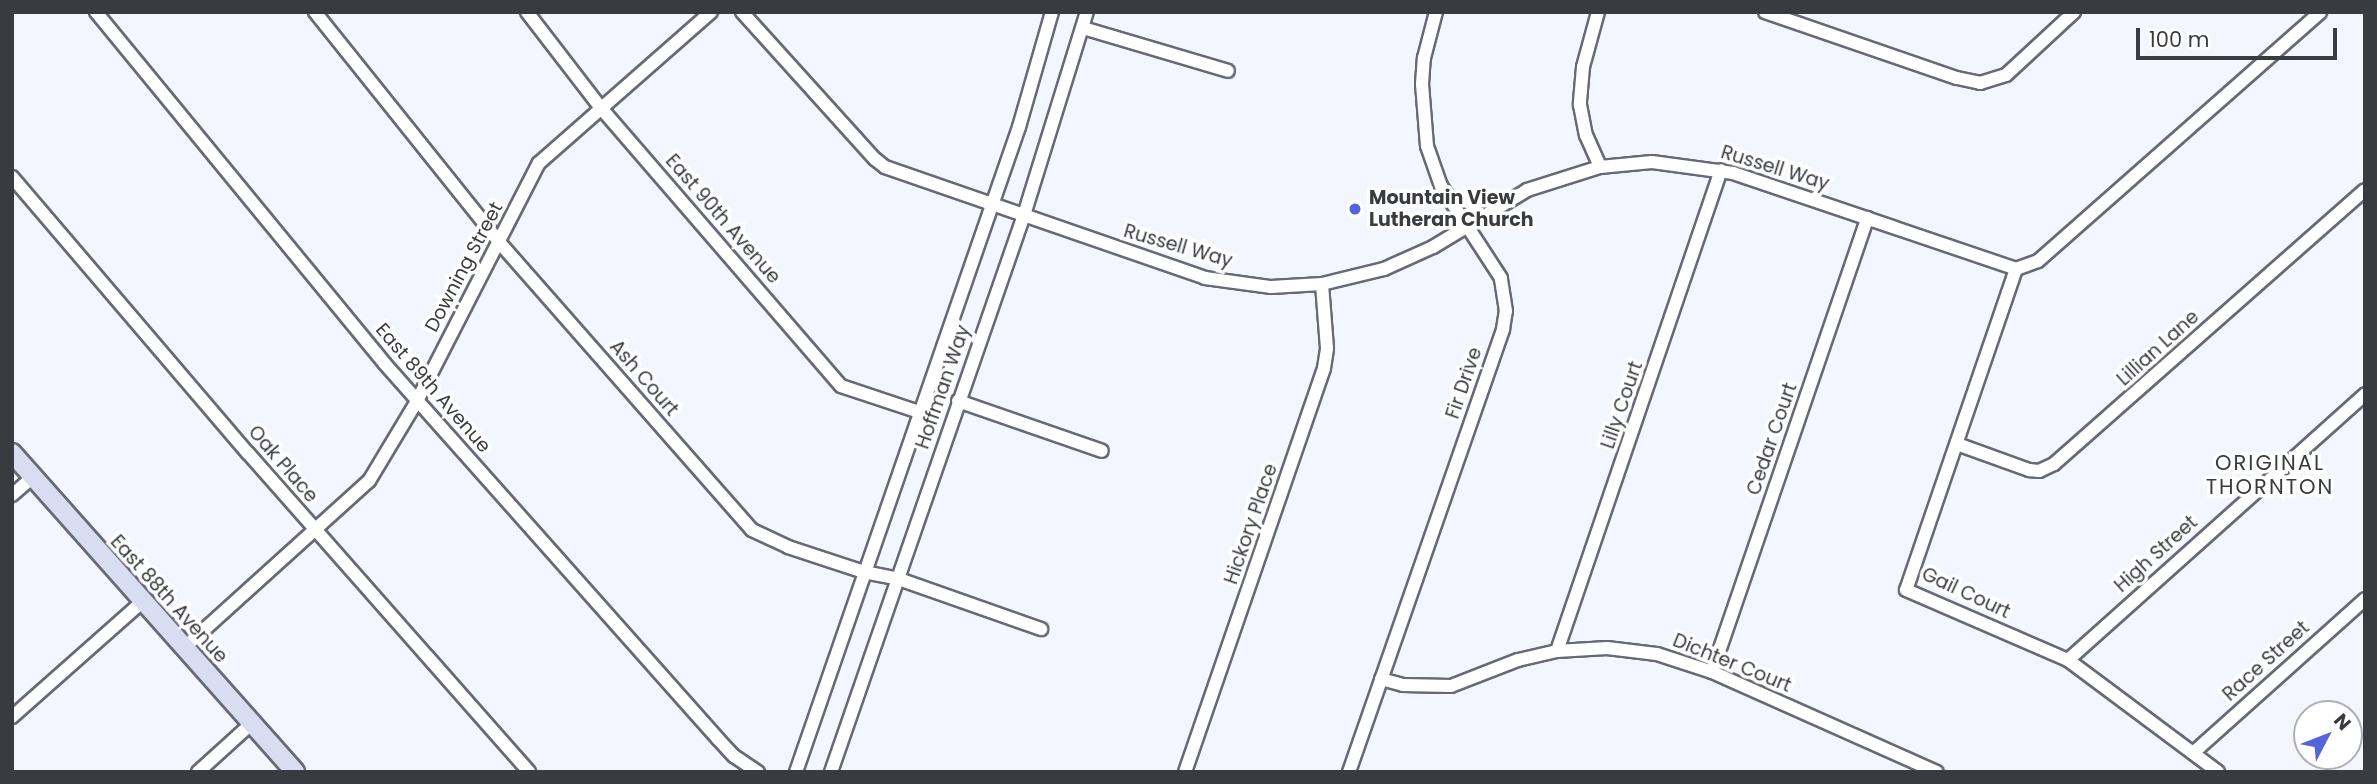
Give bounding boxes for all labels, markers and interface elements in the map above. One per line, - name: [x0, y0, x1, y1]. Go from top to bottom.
- scale bar: [2139, 14, 2340, 58]
- text: 100 m: [2149, 25, 2209, 54]
- street label: Russell Way: [1718, 141, 1832, 195]
- street label: East 90th Avenue: [661, 150, 785, 288]
- place label: Mountain View Lutheran Church: [1369, 187, 1533, 231]
- street label: Downing Street: [420, 198, 508, 336]
- marker: Mountain View Lutheran Church: [1347, 201, 1363, 217]
- street label: Russell Way: [1121, 220, 1235, 272]
- street label: Lillian Lane: [2112, 305, 2204, 391]
- street label: East 89th Avenue: [371, 319, 495, 457]
- street label: Hoffman Way: [911, 322, 975, 452]
- street label: Ash Court: [605, 335, 683, 421]
- street label: Fir Drive: [1441, 344, 1487, 422]
- street label: Lilly Court: [1596, 358, 1648, 452]
- street label: Cedar Court: [1742, 380, 1802, 498]
- street label: Oak Place: [243, 421, 323, 507]
- district label: ORIGINAL THORNTON: [2207, 450, 2333, 500]
- street label: Hickory Place: [1220, 461, 1282, 587]
- street label: High Street: [2110, 511, 2202, 597]
- street label: East 88th Avenue: [106, 530, 232, 668]
- street label: Gail Court: [1918, 563, 2014, 623]
- street label: Race Street: [2218, 616, 2314, 706]
- street label: Dichter Court: [1669, 629, 1795, 697]
- north arrow: [2293, 700, 2363, 770]
- text: N: [2328, 708, 2357, 736]

